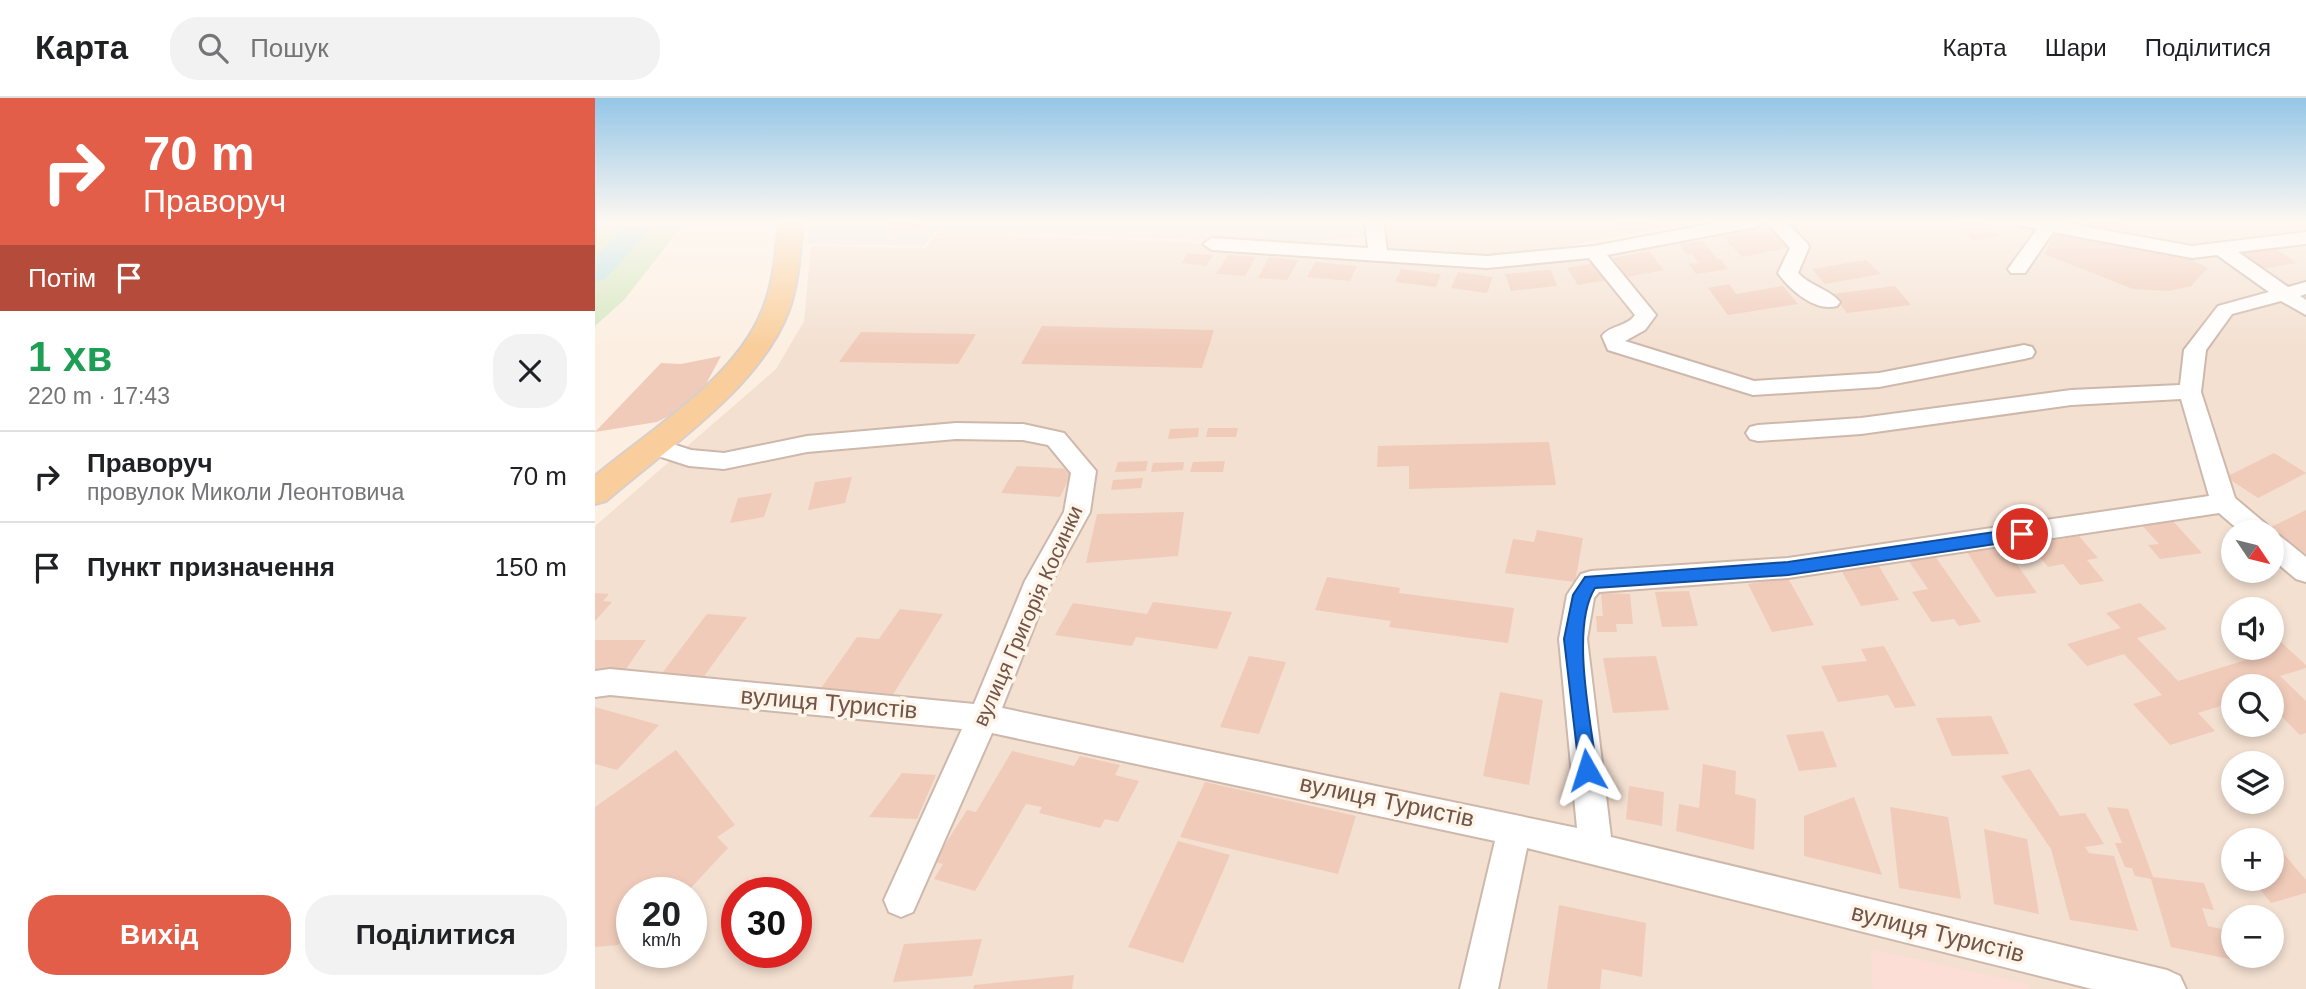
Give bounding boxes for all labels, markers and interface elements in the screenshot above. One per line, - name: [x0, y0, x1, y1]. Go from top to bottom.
- search box: [170, 17, 660, 80]
- text: Карта: [35, 29, 128, 66]
- icon: search: [194, 29, 232, 67]
- text: Пошук: [250, 33, 329, 63]
- text: Карта: [1942, 34, 2007, 61]
- text: Шари: [2045, 34, 2107, 61]
- text: Поділитися: [2145, 34, 2271, 61]
- icon: right: [28, 126, 119, 217]
- text: 70 m: [143, 126, 255, 180]
- text: Праворуч: [143, 183, 286, 219]
- icon: arrive: [110, 259, 148, 297]
- text: Потім: [28, 263, 96, 293]
- text: 1 хв: [28, 333, 112, 380]
- button: close: [493, 334, 567, 408]
- text: 220 m · 17:43: [28, 383, 170, 409]
- text: Праворуч: [87, 448, 213, 478]
- icon: right: [28, 458, 66, 496]
- text: 70 m: [509, 461, 567, 491]
- text: провулок Миколи Леонтовича: [87, 479, 404, 505]
- street label: вулиця Григорія Косинки: [969, 502, 1087, 729]
- pin: [1992, 504, 2052, 564]
- icon: arrive: [2003, 515, 2041, 553]
- north arrow: [2221, 520, 2284, 583]
- map controls: [2221, 520, 2284, 968]
- icon: arrive: [28, 549, 66, 587]
- text: Пункт призначення: [87, 552, 335, 582]
- text: 150 m: [495, 552, 567, 582]
- button: sound: [2221, 597, 2284, 660]
- button: search: [2221, 674, 2284, 737]
- street label: вулиця Туристів: [740, 681, 919, 724]
- position arrow: [1550, 733, 1624, 807]
- button: layers: [2221, 751, 2284, 814]
- street label: вулиця Туристів: [1298, 769, 1477, 832]
- button: +: [2221, 828, 2284, 891]
- speed limit sign: 30: [721, 877, 812, 968]
- text: 20: [642, 894, 681, 933]
- button: Вихід: [28, 895, 291, 975]
- button: Поділитися: [305, 895, 567, 975]
- street label: вулиця Туристів: [1849, 898, 2027, 967]
- button: −: [2221, 905, 2284, 968]
- text: km/h: [642, 930, 681, 950]

